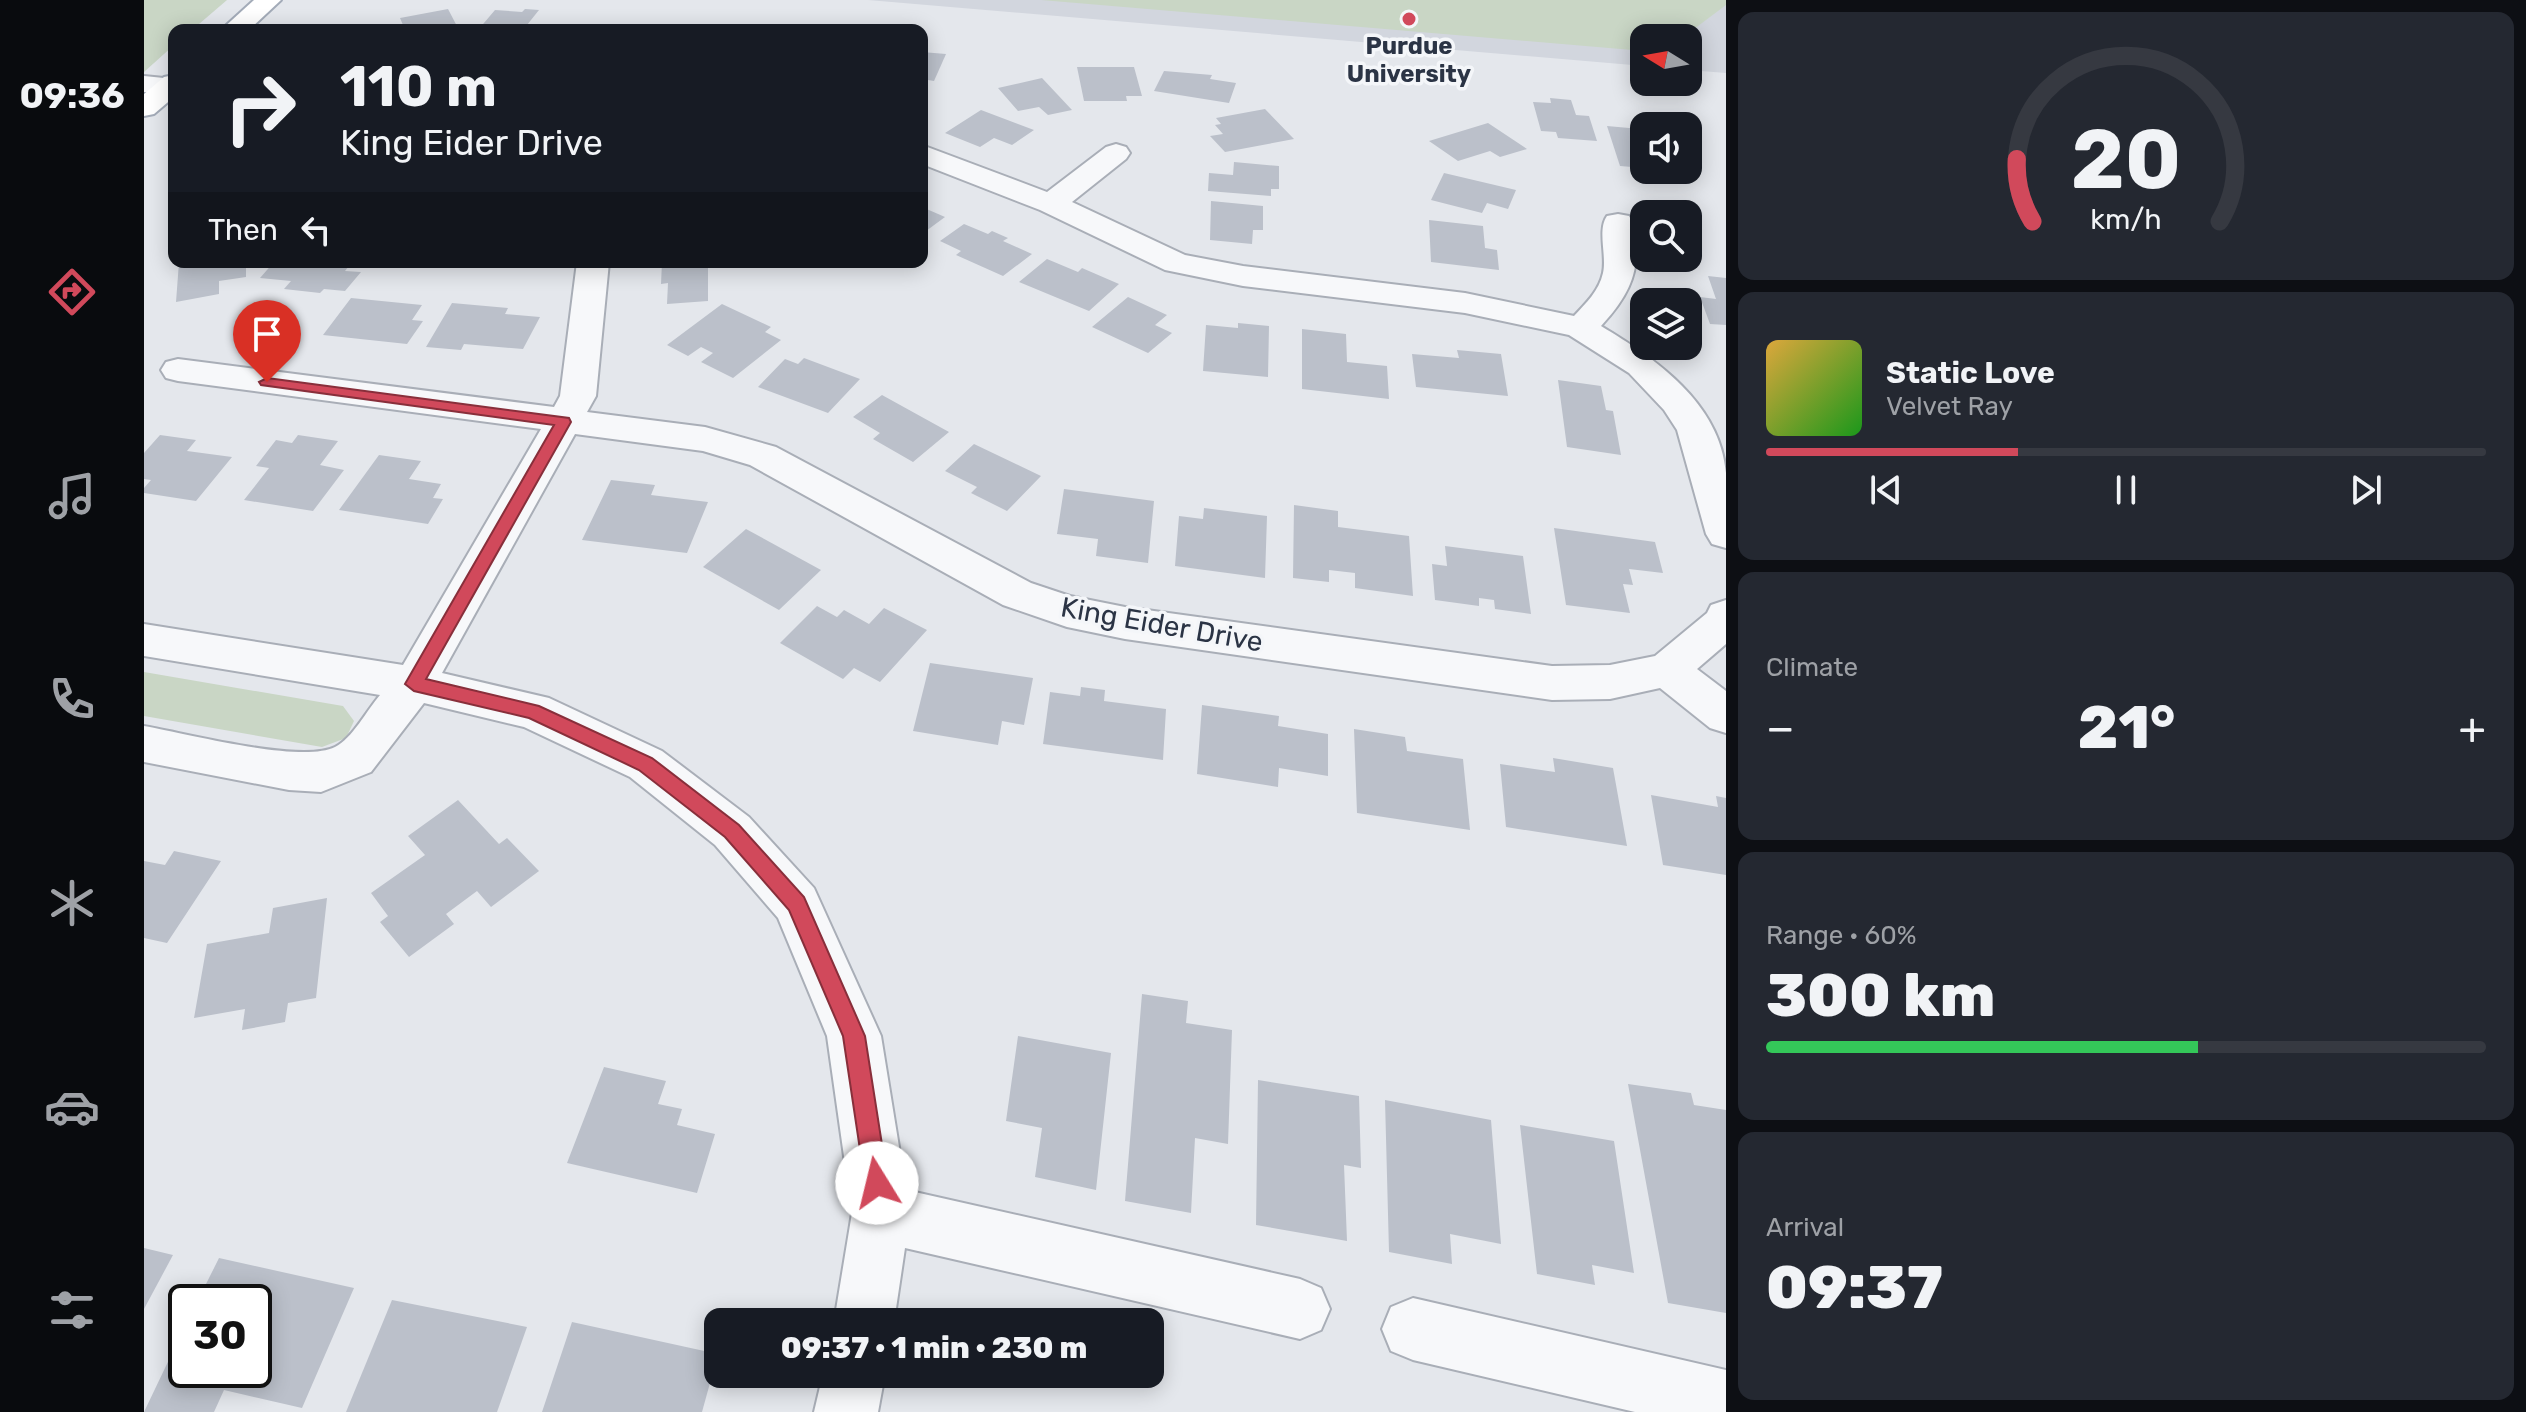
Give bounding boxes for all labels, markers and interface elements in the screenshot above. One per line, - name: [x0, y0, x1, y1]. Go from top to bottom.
- marker: Purdue University: [1400, 10, 1418, 28]
- north arrow: [1630, 24, 1702, 96]
- map controls: [1630, 24, 1702, 360]
- place label: Purdue University: [1347, 32, 1471, 88]
- text: 110 m: [340, 54, 497, 120]
- icon: right: [208, 56, 312, 160]
- text: 09:36: [19, 74, 125, 117]
- text: 20: [2071, 110, 2181, 209]
- button: sound: [1630, 112, 1702, 184]
- text: King Eider Drive: [340, 121, 603, 164]
- button: search: [1630, 200, 1702, 272]
- text: km/h: [2090, 202, 2162, 236]
- icon: left: [294, 208, 338, 252]
- text: Then: [208, 212, 278, 248]
- icon: directions: [44, 264, 100, 320]
- button: layers: [1630, 288, 1702, 360]
- pin: [233, 300, 301, 382]
- icon: arrive: [245, 312, 289, 356]
- text: Static Love: [1886, 355, 2055, 391]
- text: Velvet Ray: [1886, 391, 2013, 422]
- icon: music: [44, 468, 100, 524]
- icon: previous: [1864, 468, 1908, 512]
- icon: pause: [2104, 468, 2148, 512]
- icon: next: [2344, 468, 2388, 512]
- street label: King Eider Drive: [1058, 590, 1265, 658]
- text: Climate: [1766, 652, 1858, 683]
- icon: phone: [44, 671, 100, 727]
- text: 21°: [2078, 692, 2175, 763]
- text: −: [1766, 702, 1795, 754]
- text: +: [2459, 702, 2486, 754]
- icon: climate: [44, 875, 100, 931]
- text: Range · 60%: [1766, 920, 1917, 951]
- text: 300 km: [1766, 960, 1995, 1031]
- icon: car: [44, 1079, 100, 1135]
- position arrow: [835, 1141, 919, 1225]
- text: Arrival: [1766, 1212, 1844, 1243]
- text: 09:37: [1766, 1252, 1943, 1323]
- icon: filters: [44, 1282, 100, 1338]
- speed limit sign: 30: [168, 1284, 272, 1388]
- text: 09:37 · 1 min · 230 m: [781, 1330, 1087, 1366]

